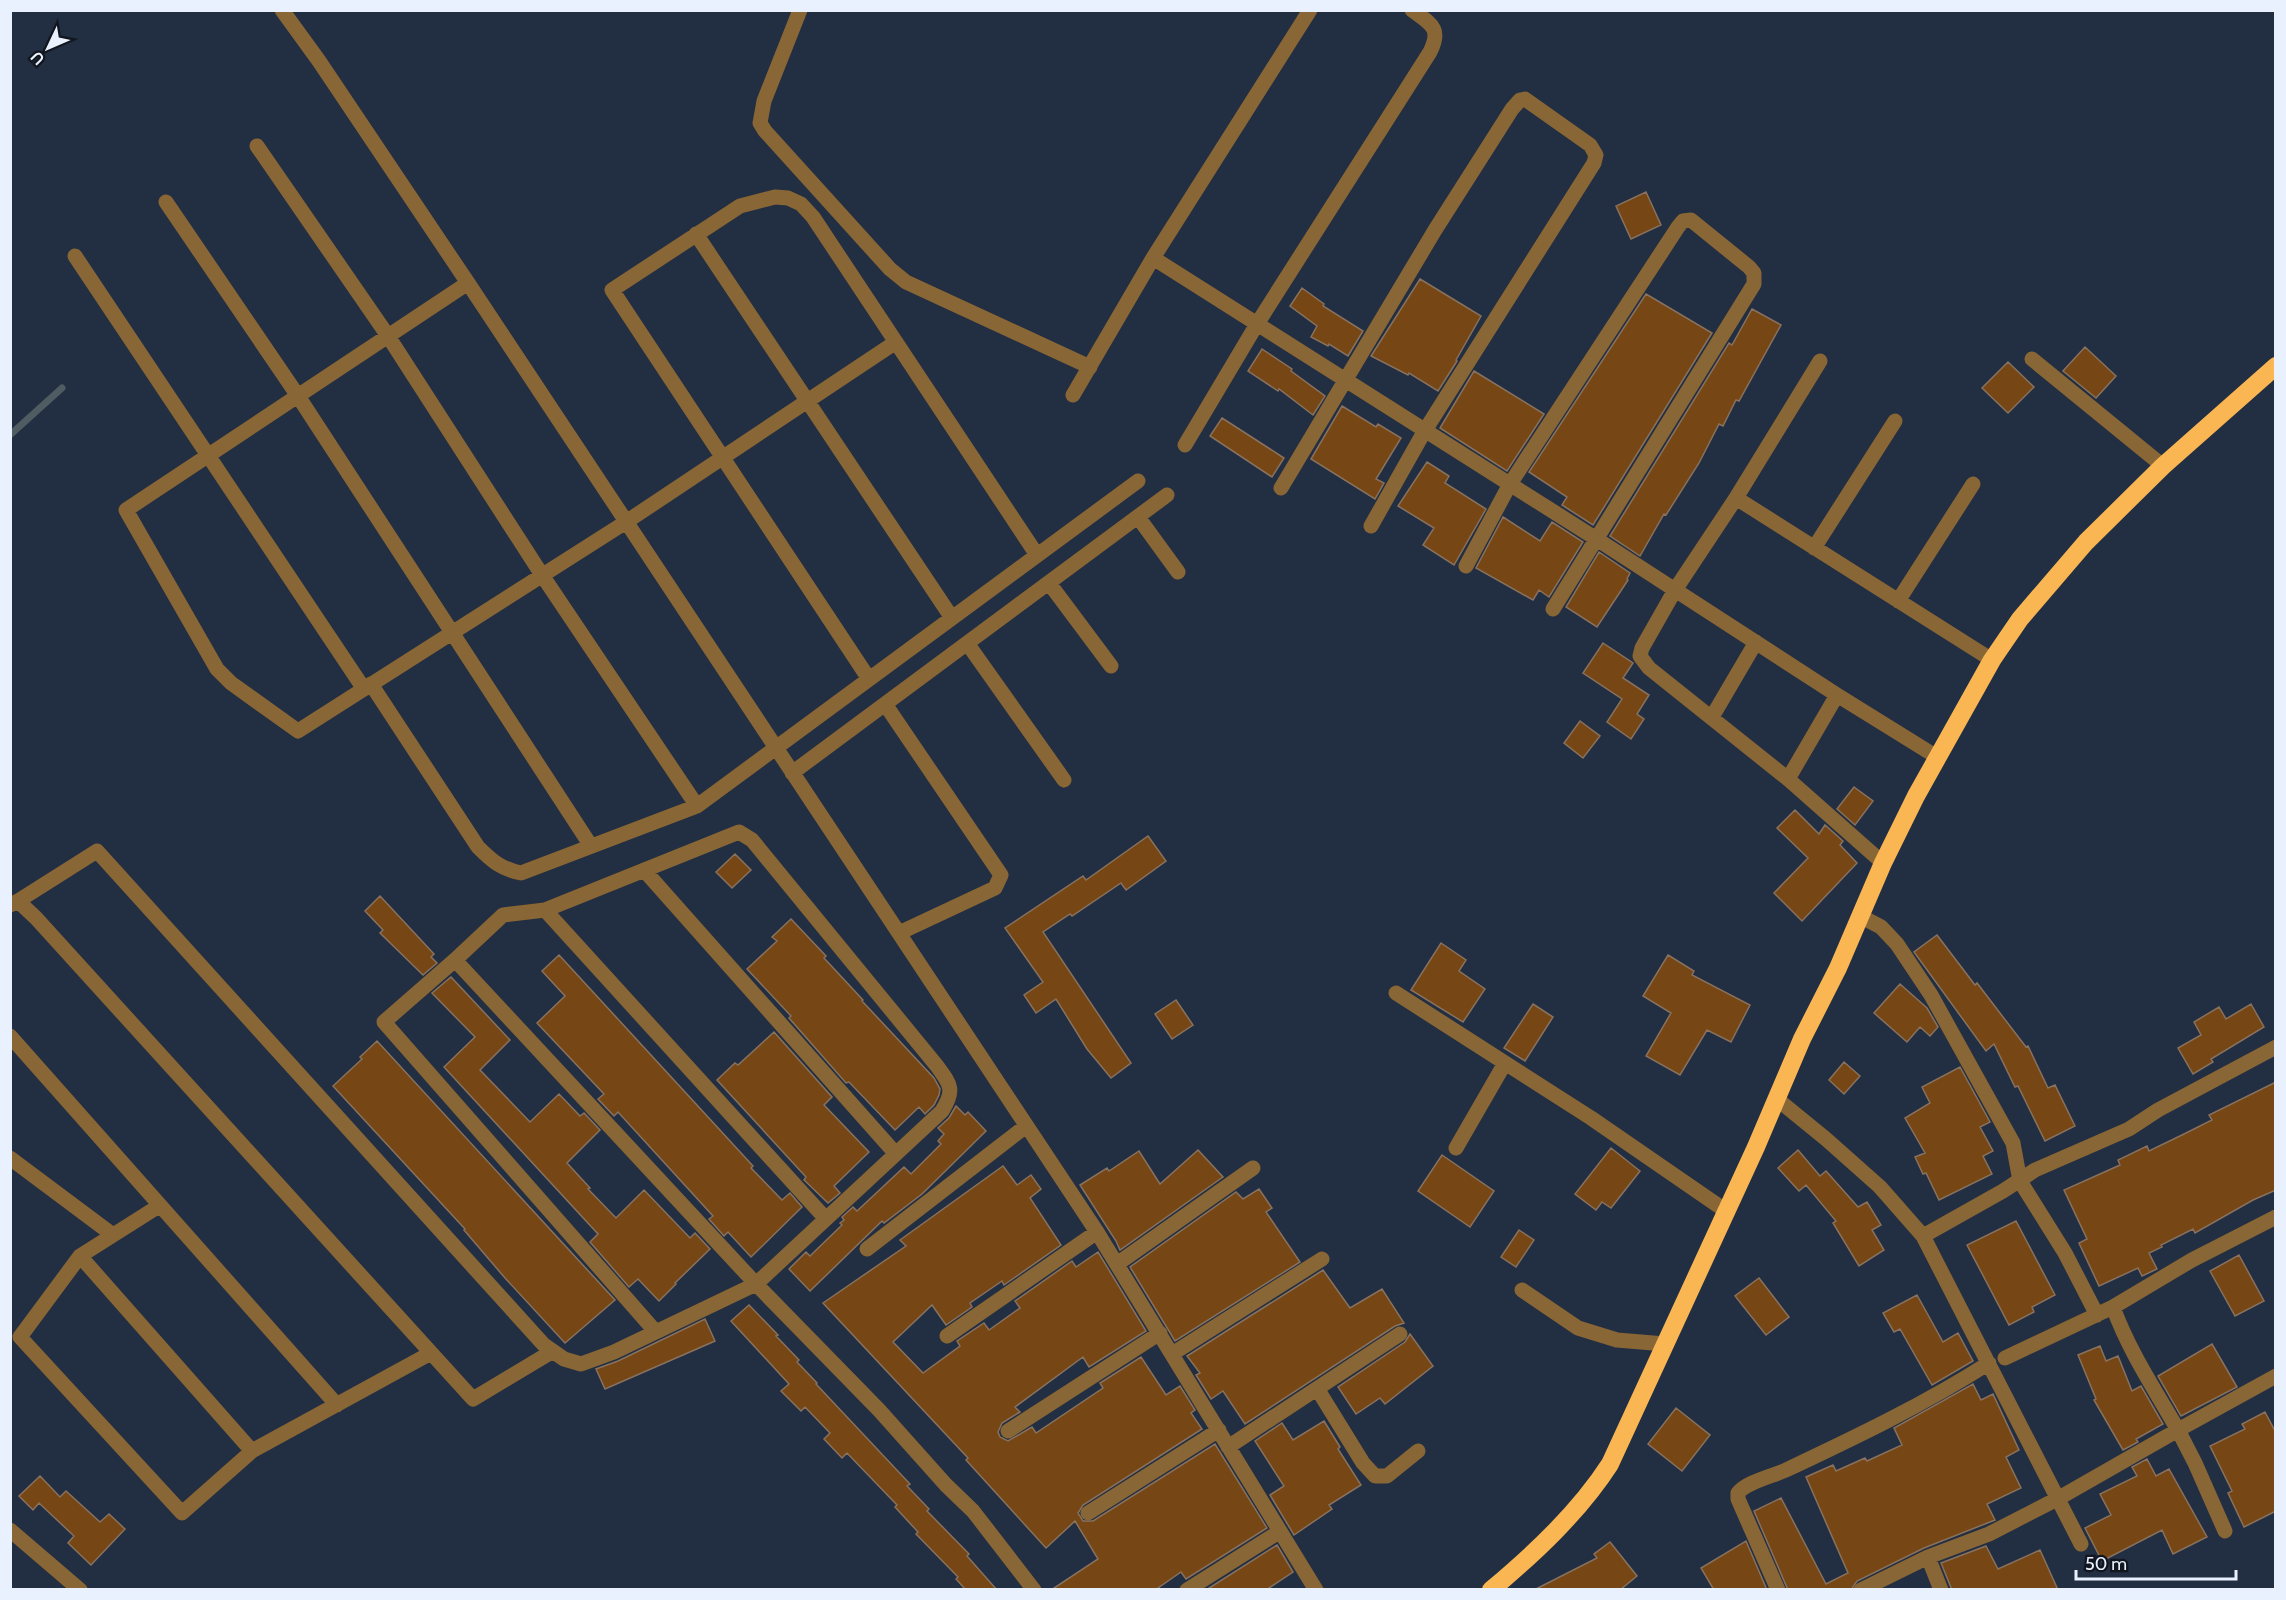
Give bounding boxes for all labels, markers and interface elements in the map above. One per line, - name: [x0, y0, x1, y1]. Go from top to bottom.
- north arrow: [18, 18, 78, 78]
- text: U: [27, 47, 48, 69]
- scale bar: [2076, 1543, 2236, 1581]
- text: 50 m: [2085, 1553, 2127, 1575]

